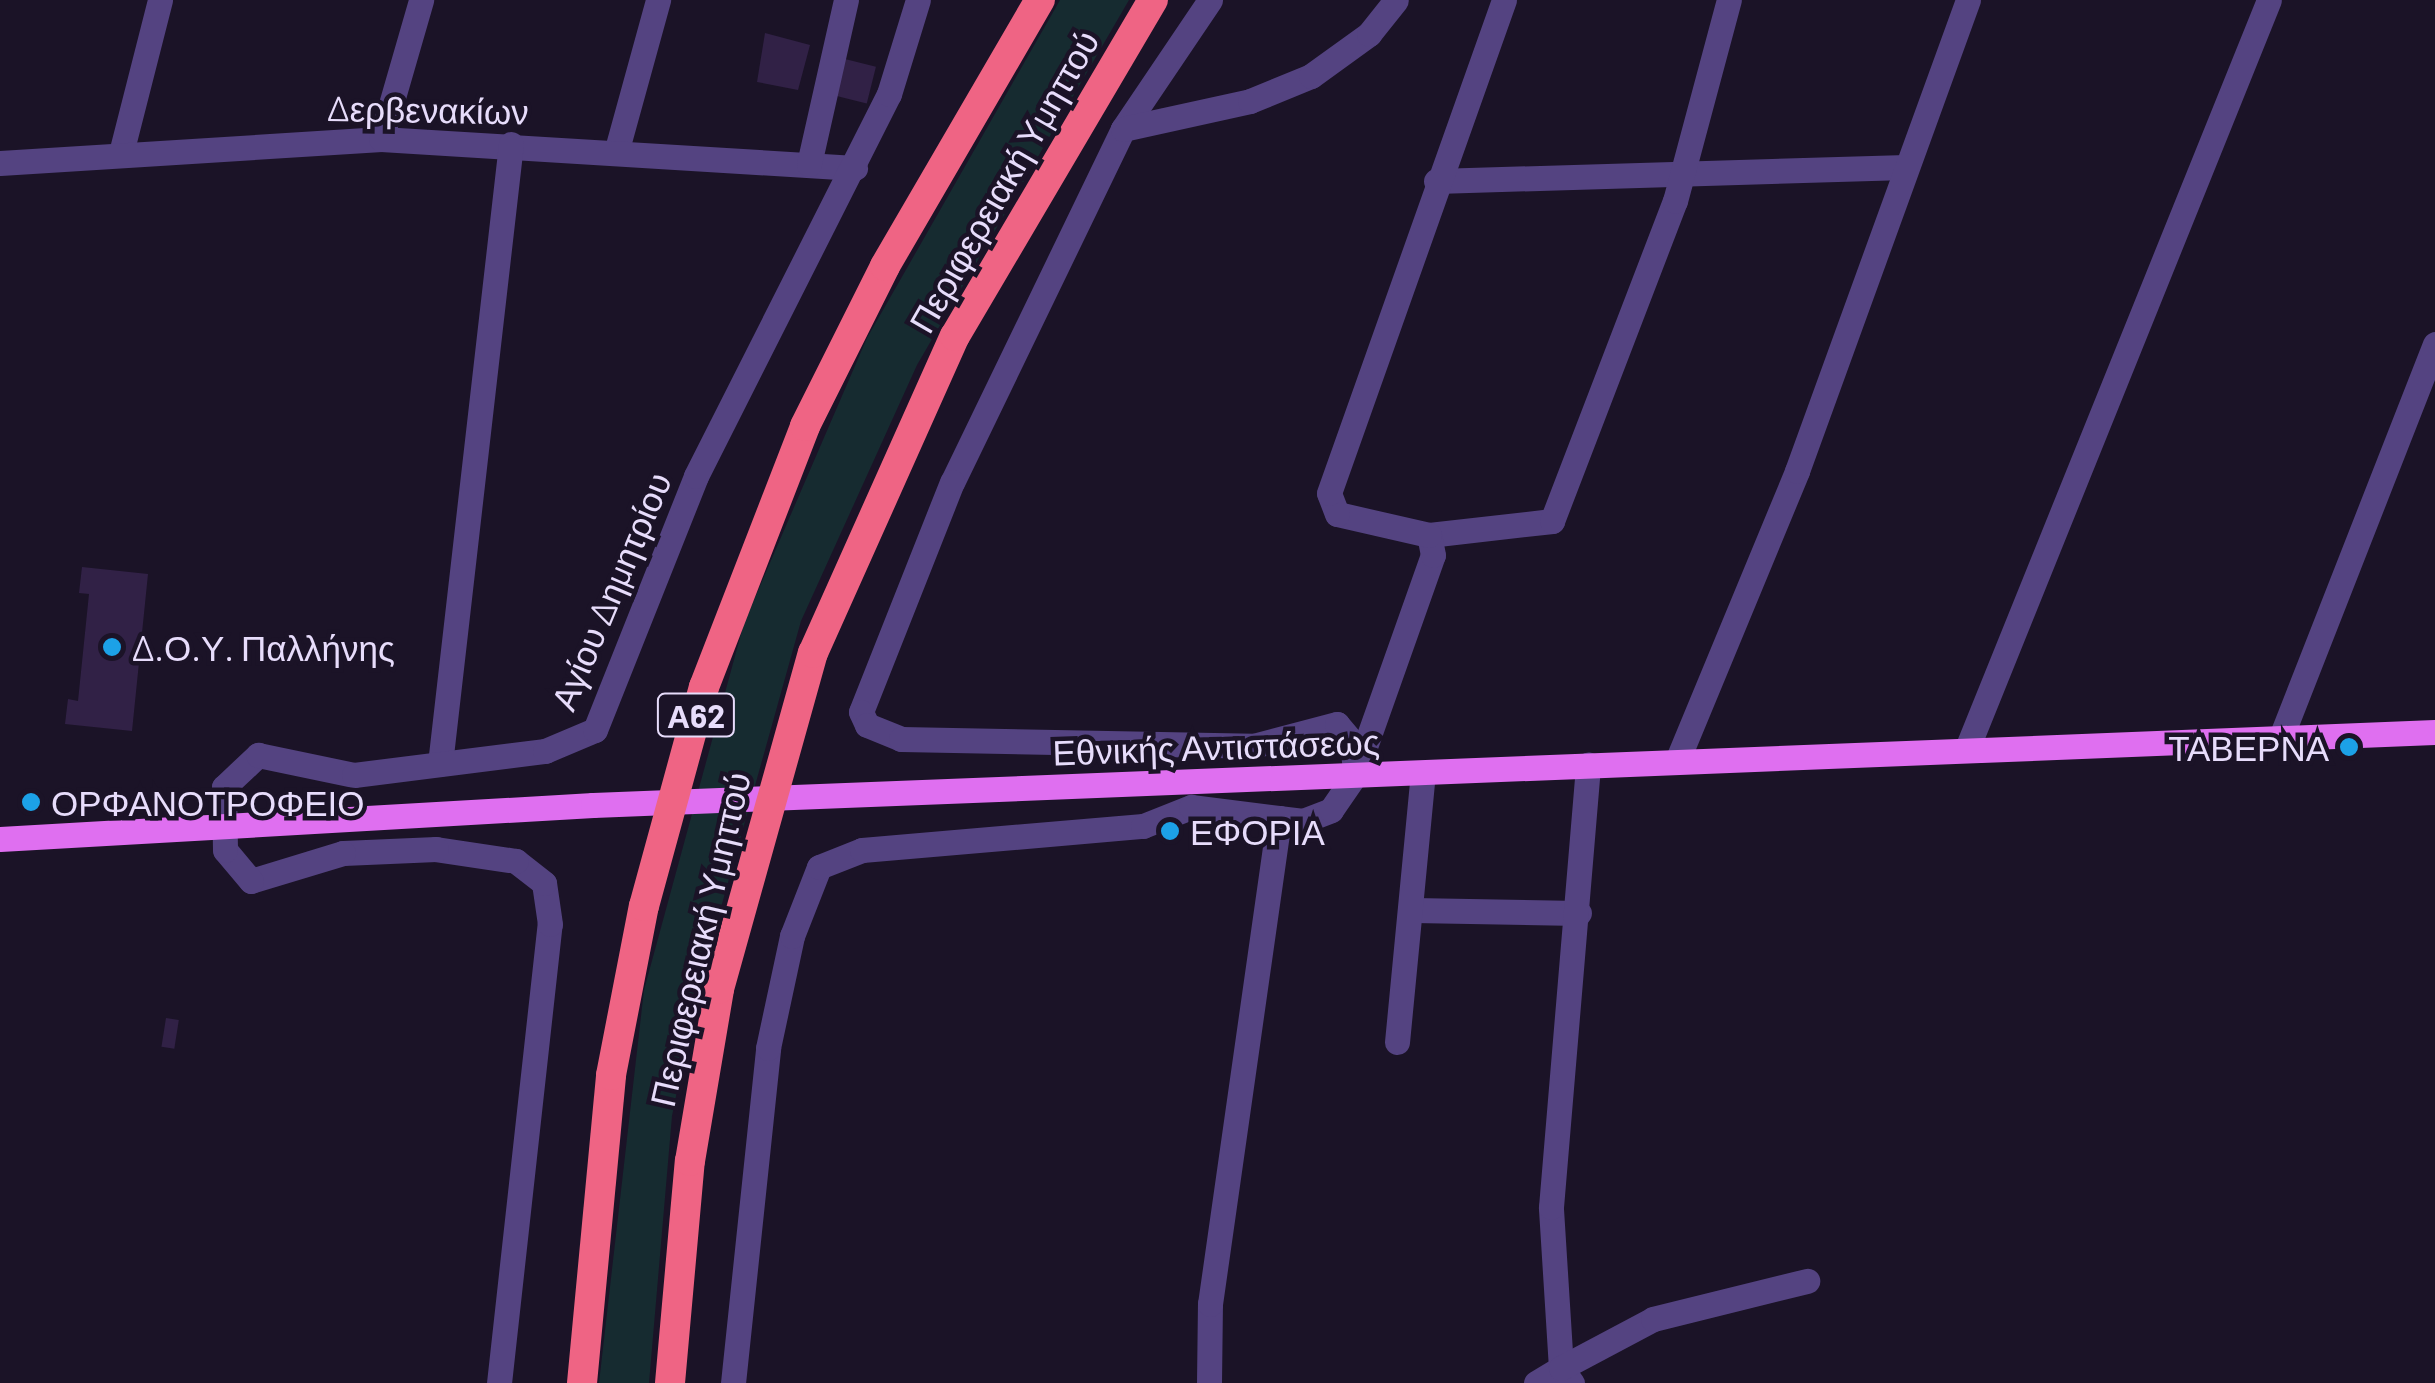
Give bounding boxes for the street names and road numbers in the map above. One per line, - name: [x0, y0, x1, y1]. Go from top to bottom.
- street label: Περιφερειακή Υμηττού: [899, 22, 1107, 340]
- street label: Δερβενακίων: [327, 86, 529, 132]
- street label: Αγίου Δημητρίου: [541, 466, 679, 716]
- road number: Α62: [656, 688, 736, 742]
- street label: Εθνικής Αντιστάσεως: [1052, 719, 1380, 773]
- street label: Περιφερειακή Υμηττού: [640, 768, 758, 1110]

